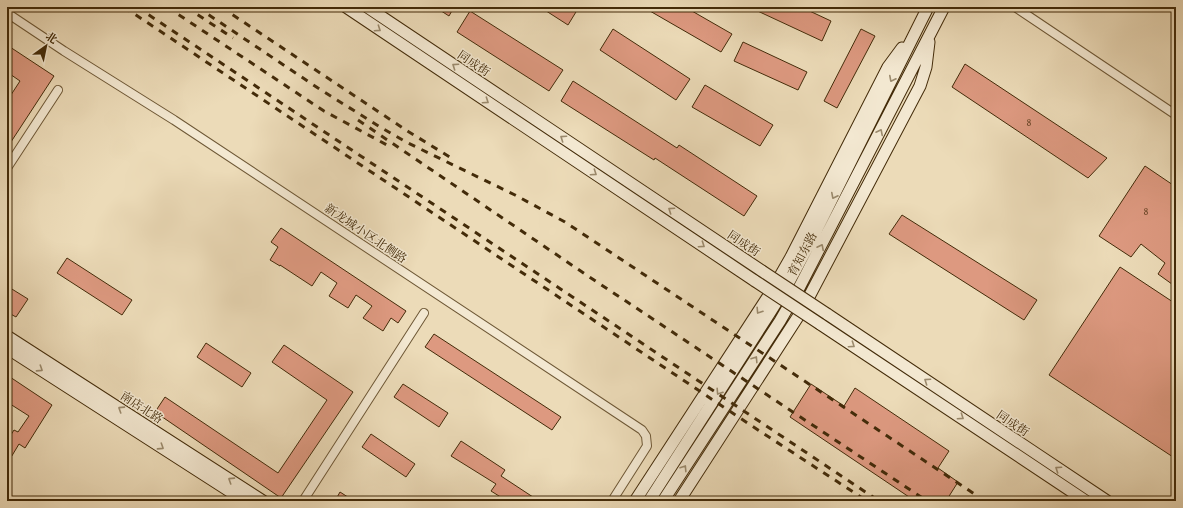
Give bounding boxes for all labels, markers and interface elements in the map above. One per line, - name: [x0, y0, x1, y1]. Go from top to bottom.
- one-way arrow: [374, 24, 381, 32]
- north arrow: [26, 26, 66, 66]
- text: 北: [42, 28, 60, 47]
- street label: 同成街: [454, 46, 494, 81]
- one-way arrow: [452, 63, 459, 71]
- one-way arrow: [889, 75, 897, 83]
- one-way arrow: [482, 96, 489, 104]
- house number: 8: [1027, 115, 1032, 130]
- one-way arrow: [875, 128, 883, 136]
- one-way arrow: [560, 135, 567, 143]
- one-way arrow: [590, 168, 597, 175]
- one-way arrow: [831, 191, 839, 199]
- street label: 新龙城小区北侧路: [321, 199, 411, 267]
- house number: 8: [1144, 204, 1149, 219]
- one-way arrow: [668, 207, 675, 215]
- street label: 同成街: [724, 226, 764, 261]
- street label: 育知东路: [783, 229, 821, 279]
- one-way arrow: [698, 240, 705, 247]
- one-way arrow: [816, 244, 824, 252]
- one-way arrow: [756, 307, 764, 314]
- one-way arrow: [848, 340, 855, 347]
- one-way arrow: [750, 356, 758, 363]
- one-way arrow: [36, 364, 43, 372]
- one-way arrow: [924, 378, 931, 386]
- street label: 南店北路: [117, 387, 167, 427]
- one-way arrow: [716, 388, 724, 395]
- street label: 同成街: [993, 406, 1033, 441]
- one-way arrow: [118, 407, 125, 414]
- one-way arrow: [956, 413, 963, 420]
- one-way arrow: [157, 442, 164, 450]
- one-way arrow: [679, 465, 687, 472]
- one-way arrow: [1055, 466, 1062, 473]
- one-way arrow: [228, 478, 235, 485]

